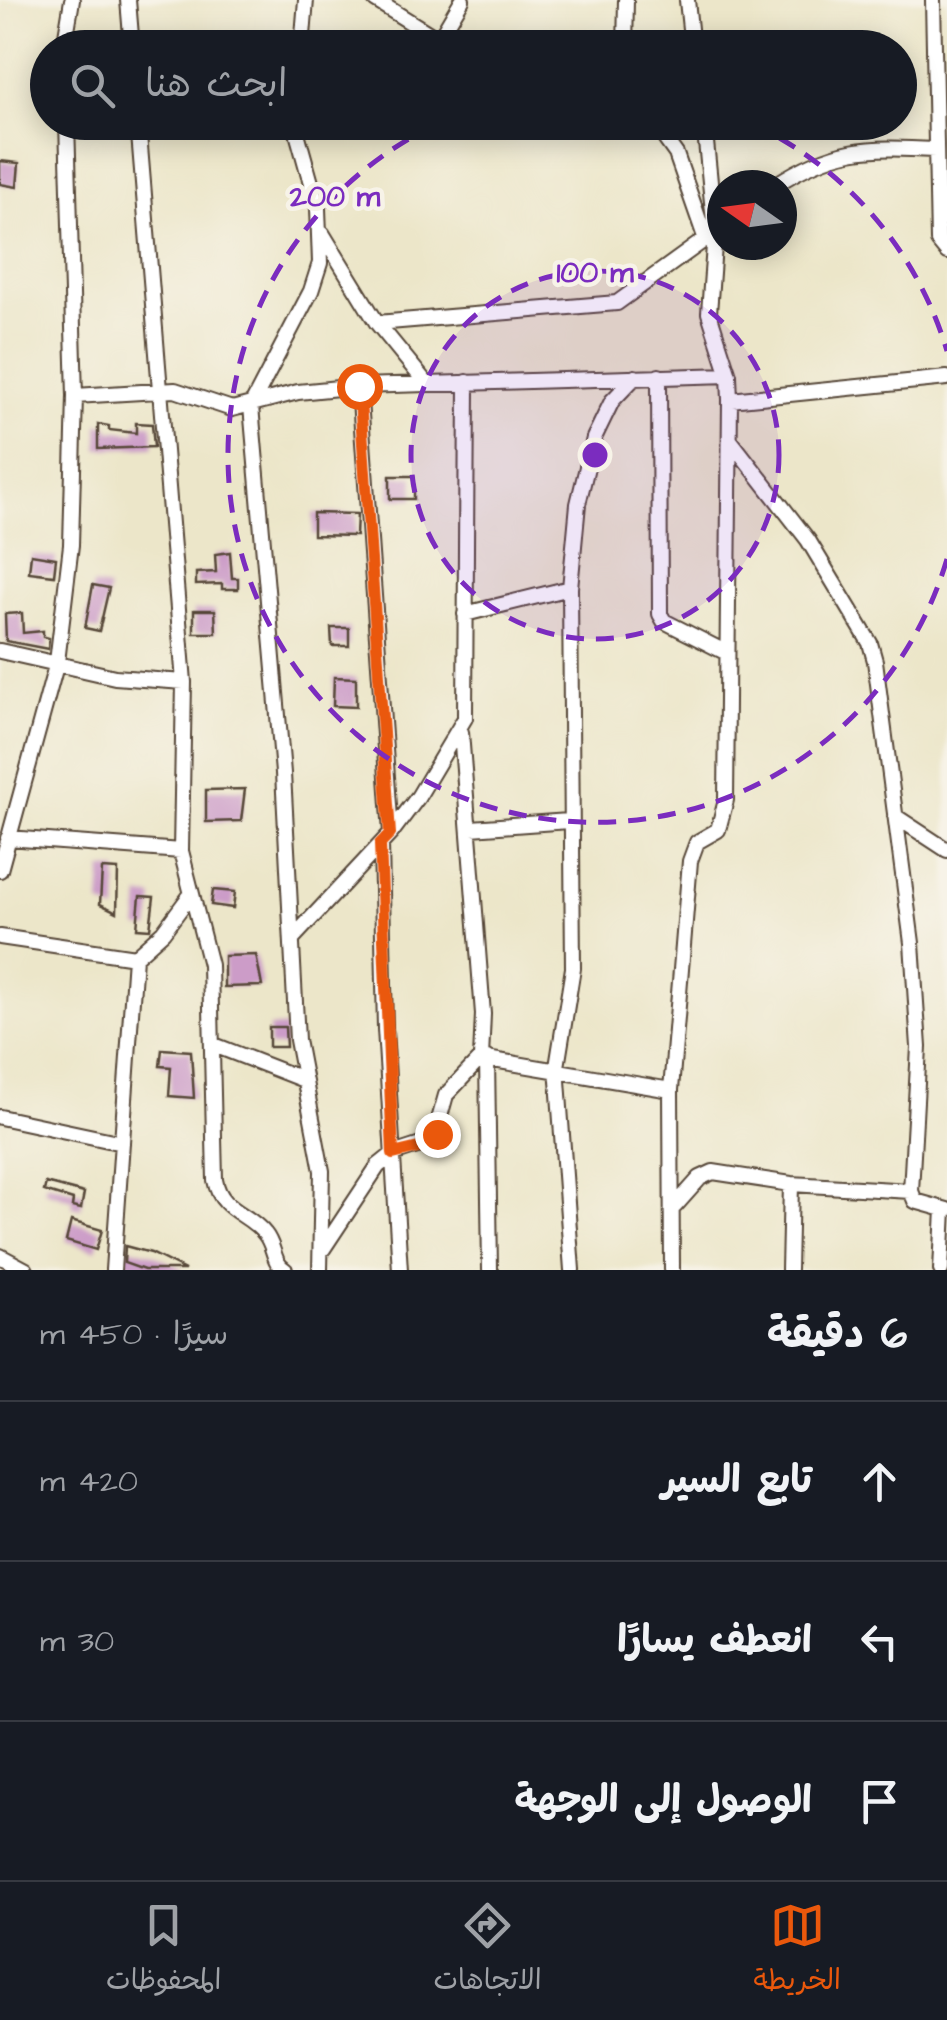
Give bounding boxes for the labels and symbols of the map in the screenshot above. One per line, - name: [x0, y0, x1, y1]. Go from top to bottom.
- north arrow: [707, 170, 797, 260]
- text: 200 m: [289, 176, 381, 218]
- text: 100 m: [556, 252, 634, 294]
- route start: [337, 364, 383, 410]
- centre of rings: [577, 437, 613, 473]
- route end: [415, 1112, 461, 1158]

